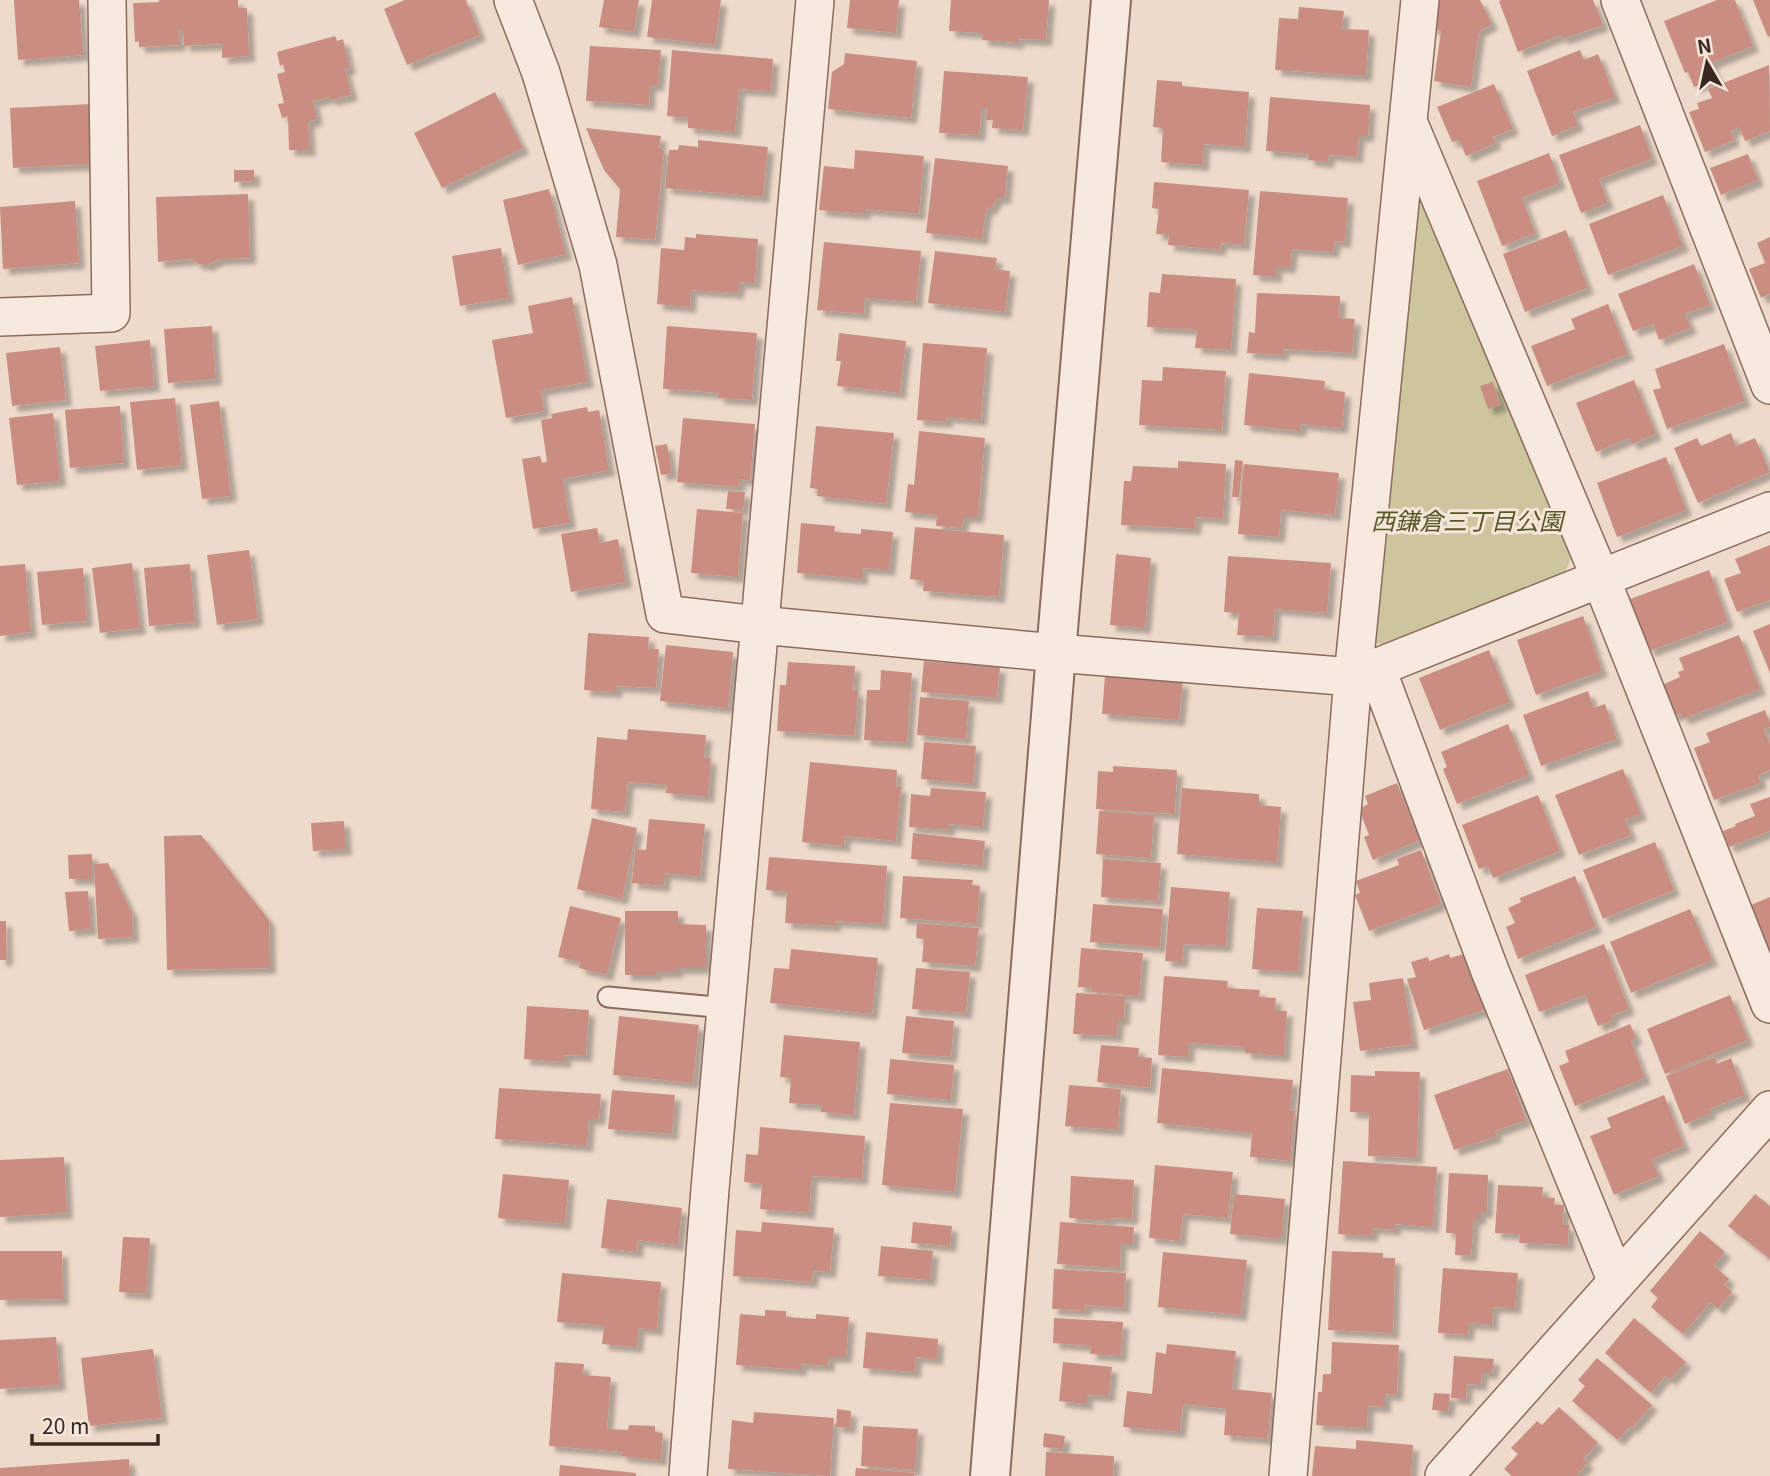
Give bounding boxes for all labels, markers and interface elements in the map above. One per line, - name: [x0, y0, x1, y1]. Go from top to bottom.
- north arrow: [1672, 28, 1742, 98]
- text: N: [1695, 30, 1713, 59]
- park label: 西鎌倉三丁目公園: [1371, 502, 1566, 537]
- scale bar: [32, 1402, 158, 1446]
- text: 20 m: [42, 1410, 89, 1440]

